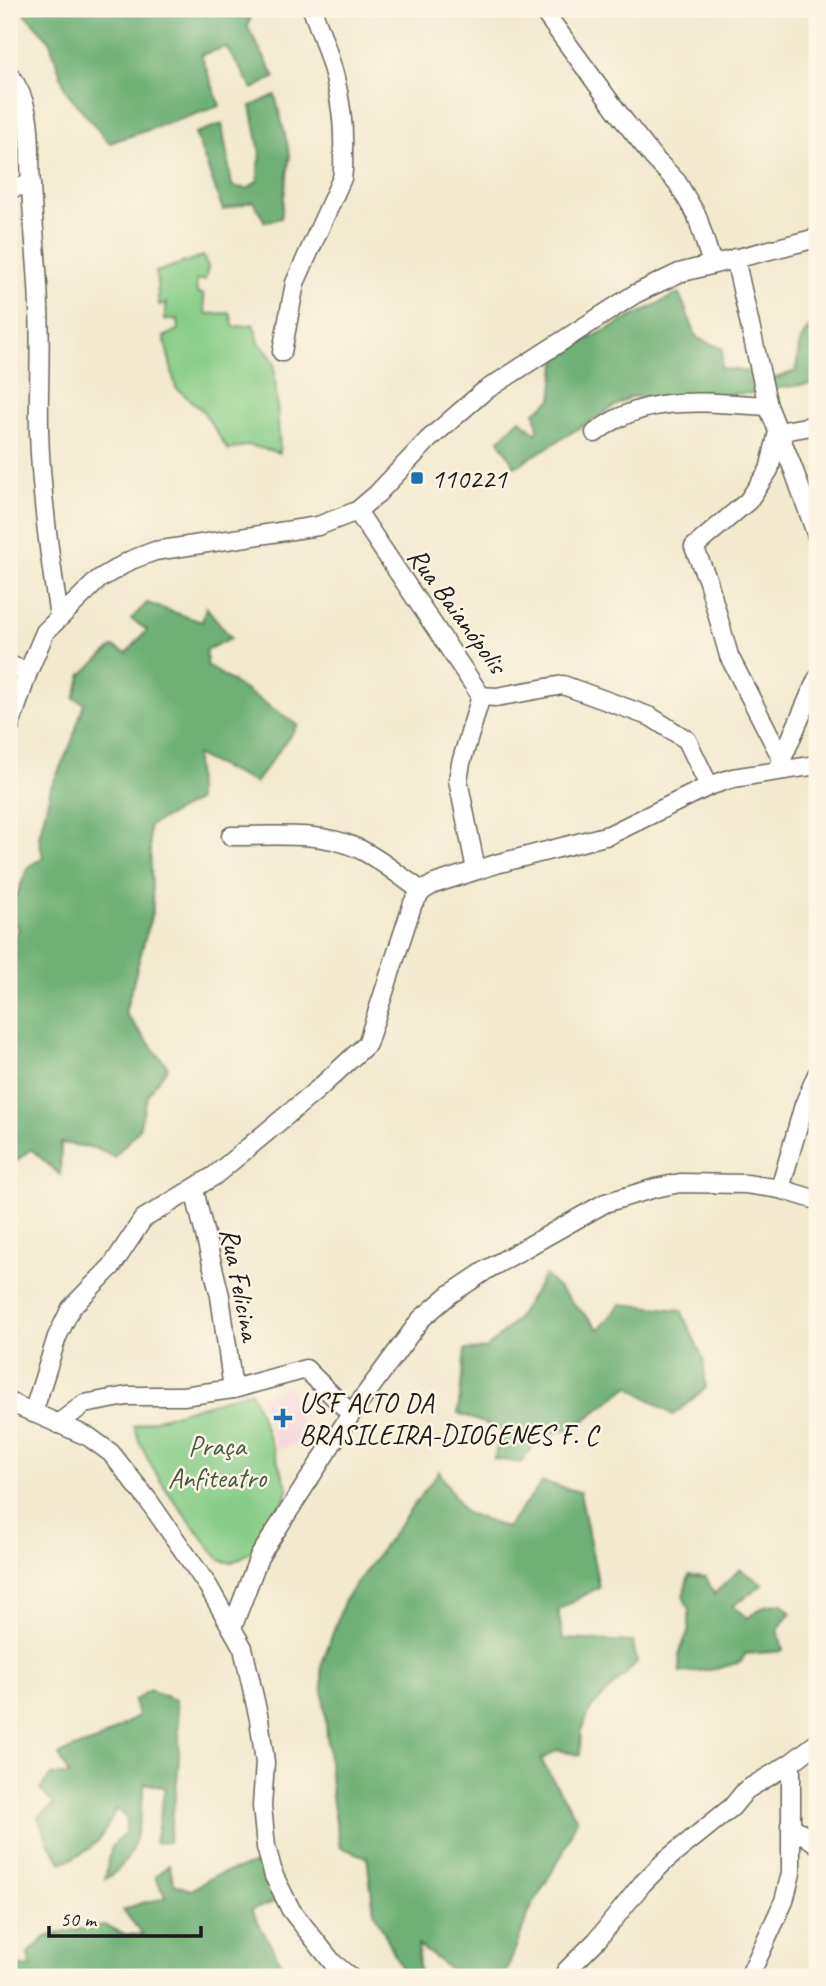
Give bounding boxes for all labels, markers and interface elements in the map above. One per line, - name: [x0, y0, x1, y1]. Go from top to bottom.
- place label: 110221: [431, 461, 508, 496]
- marker: 110221: [409, 470, 425, 486]
- street label: Rua Baianópolis: [400, 540, 516, 682]
- street label: Rua Felicina: [212, 1225, 269, 1346]
- place label: USF ALTO DA BRASILEIRA-DIOGENES F. C: [299, 1385, 601, 1452]
- marker: USF ALTO DA BRASILEIRA-DIOGENES F. C: [273, 1408, 293, 1428]
- park label: Praça Anfiteatro: [168, 1428, 268, 1495]
- scale bar: [49, 1895, 201, 1939]
- text: 50 m: [60, 1906, 98, 1932]

